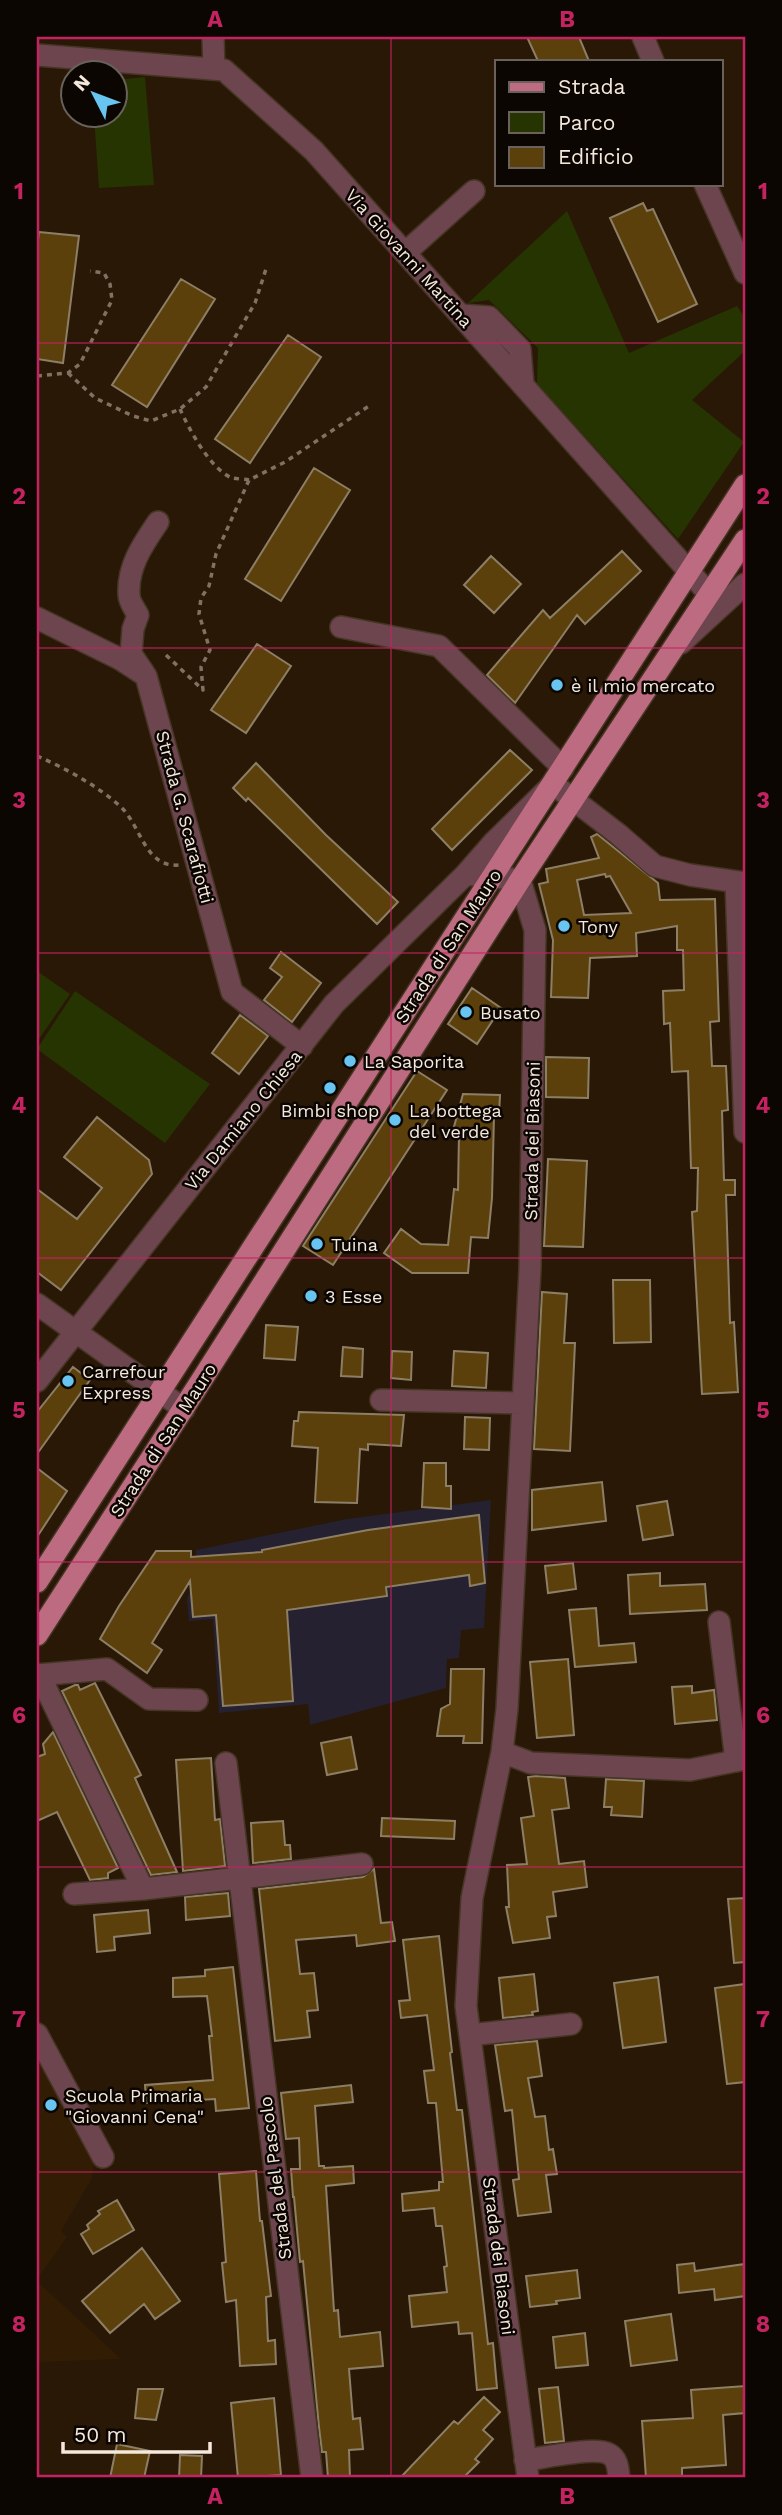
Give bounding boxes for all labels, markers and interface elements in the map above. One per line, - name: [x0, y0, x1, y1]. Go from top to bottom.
- text: A: [207, 6, 223, 33]
- text: B: [559, 6, 575, 33]
- north arrow: [60, 60, 130, 130]
- legend: [495, 60, 722, 186]
- text: N: [68, 70, 95, 96]
- text: Strada: [558, 74, 626, 99]
- text: Parco: [558, 110, 615, 135]
- text: Edificio: [558, 144, 634, 169]
- text: 1: [14, 178, 24, 205]
- text: 1: [758, 178, 768, 205]
- street label: Via Giovanni Martina: [341, 184, 477, 332]
- text: 2: [12, 483, 26, 510]
- text: 2: [756, 483, 770, 510]
- place label: è il mio mercato: [571, 675, 715, 696]
- marker: è il mio mercato: [549, 677, 565, 693]
- street label: Strada G. Scarafiotti: [152, 728, 218, 906]
- text: 3: [12, 787, 26, 814]
- text: 3: [756, 787, 770, 814]
- street label: Strada di San Mauro: [390, 865, 506, 1027]
- place label: Tony: [578, 916, 619, 937]
- marker: Tony: [556, 918, 572, 934]
- place label: Busato: [480, 1002, 541, 1023]
- marker: Busato: [458, 1004, 474, 1020]
- street label: Via Damiano Chiesa: [180, 1046, 306, 1194]
- place label: La Saporita: [364, 1051, 464, 1072]
- marker: La Saporita: [342, 1053, 358, 1069]
- street label: Strada dei Biasoni: [520, 1061, 544, 1221]
- marker: Bimbi shop: [322, 1080, 338, 1096]
- text: 4: [12, 1092, 27, 1119]
- text: 4: [756, 1092, 771, 1119]
- place label: Bimbi shop: [281, 1100, 379, 1121]
- place label: La bottega del verde: [409, 1100, 502, 1142]
- marker: La bottega del verde: [387, 1112, 403, 1128]
- place label: Tuina: [331, 1234, 378, 1255]
- marker: Tuina: [309, 1236, 325, 1252]
- place label: 3 Esse: [325, 1286, 382, 1307]
- marker: 3 Esse: [303, 1288, 319, 1304]
- street label: Strada di San Mauro: [105, 1359, 221, 1521]
- place label: Carrefour Express: [82, 1361, 165, 1403]
- marker: Carrefour Express: [60, 1373, 76, 1389]
- text: 5: [12, 1397, 26, 1424]
- text: 5: [756, 1397, 770, 1424]
- text: 6: [12, 1702, 26, 1729]
- text: 6: [756, 1702, 770, 1729]
- text: 7: [12, 2006, 26, 2033]
- text: 7: [756, 2006, 770, 2033]
- place label: Scuola Primaria "Giovanni Cena": [65, 2085, 204, 2127]
- street label: Strada del Pascolo: [255, 2095, 295, 2261]
- marker: Scuola Primaria "Giovanni Cena": [43, 2097, 59, 2113]
- street label: Strada dei Biasoni: [479, 2176, 519, 2336]
- text: 8: [12, 2311, 26, 2338]
- text: 8: [756, 2311, 770, 2338]
- scale bar: [63, 2410, 210, 2454]
- text: 50 m: [74, 2422, 126, 2447]
- text: A: [207, 2483, 223, 2510]
- text: B: [559, 2483, 575, 2510]

